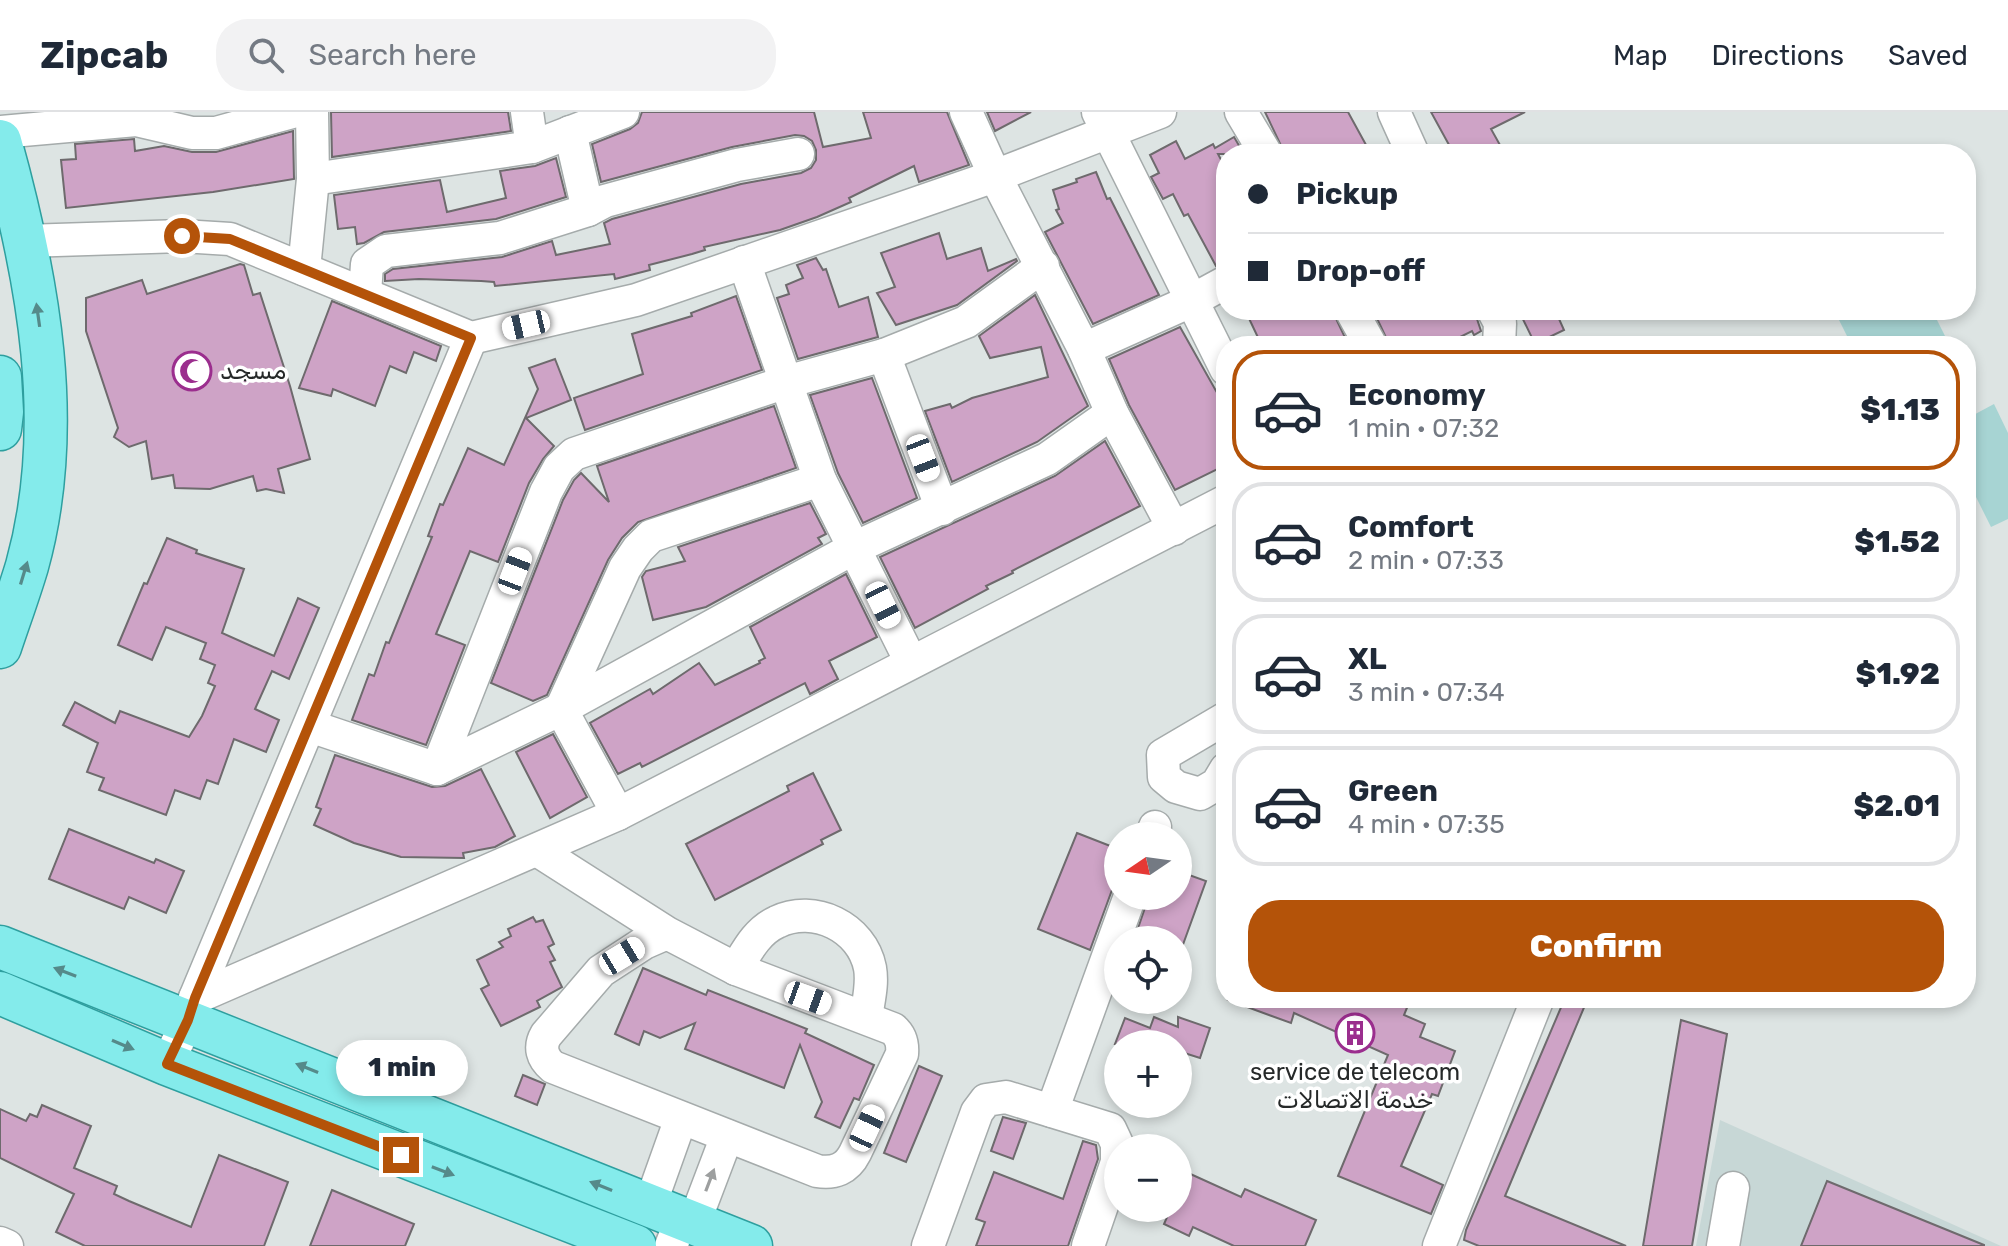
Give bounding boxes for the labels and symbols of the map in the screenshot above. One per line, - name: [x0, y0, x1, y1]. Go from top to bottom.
- route start: [164, 218, 200, 254]
- one-way arrow: [31, 302, 44, 327]
- car: [500, 308, 552, 342]
- mosque icon: مسجد: [171, 350, 213, 392]
- place label: مسجد: [220, 357, 286, 385]
- car: [903, 431, 943, 485]
- car: [495, 544, 535, 598]
- one-way arrow: [18, 560, 31, 584]
- car: [862, 578, 904, 632]
- north arrow: [1104, 822, 1192, 910]
- car: [595, 933, 649, 979]
- one-way arrow: [53, 966, 77, 979]
- car: [781, 979, 835, 1017]
- building icon: service de telecom خدمة الاتصالات: [1334, 1012, 1376, 1054]
- one-way arrow: [111, 1039, 135, 1052]
- callout: 1 min: [335, 1039, 467, 1095]
- place label: service de telecom خدمة الاتصالات: [1250, 1058, 1460, 1114]
- one-way arrow: [295, 1061, 319, 1074]
- car: [846, 1101, 888, 1155]
- route end: [383, 1137, 419, 1173]
- one-way arrow: [431, 1165, 455, 1178]
- one-way arrow: [704, 1167, 717, 1191]
- one-way arrow: [589, 1179, 613, 1192]

